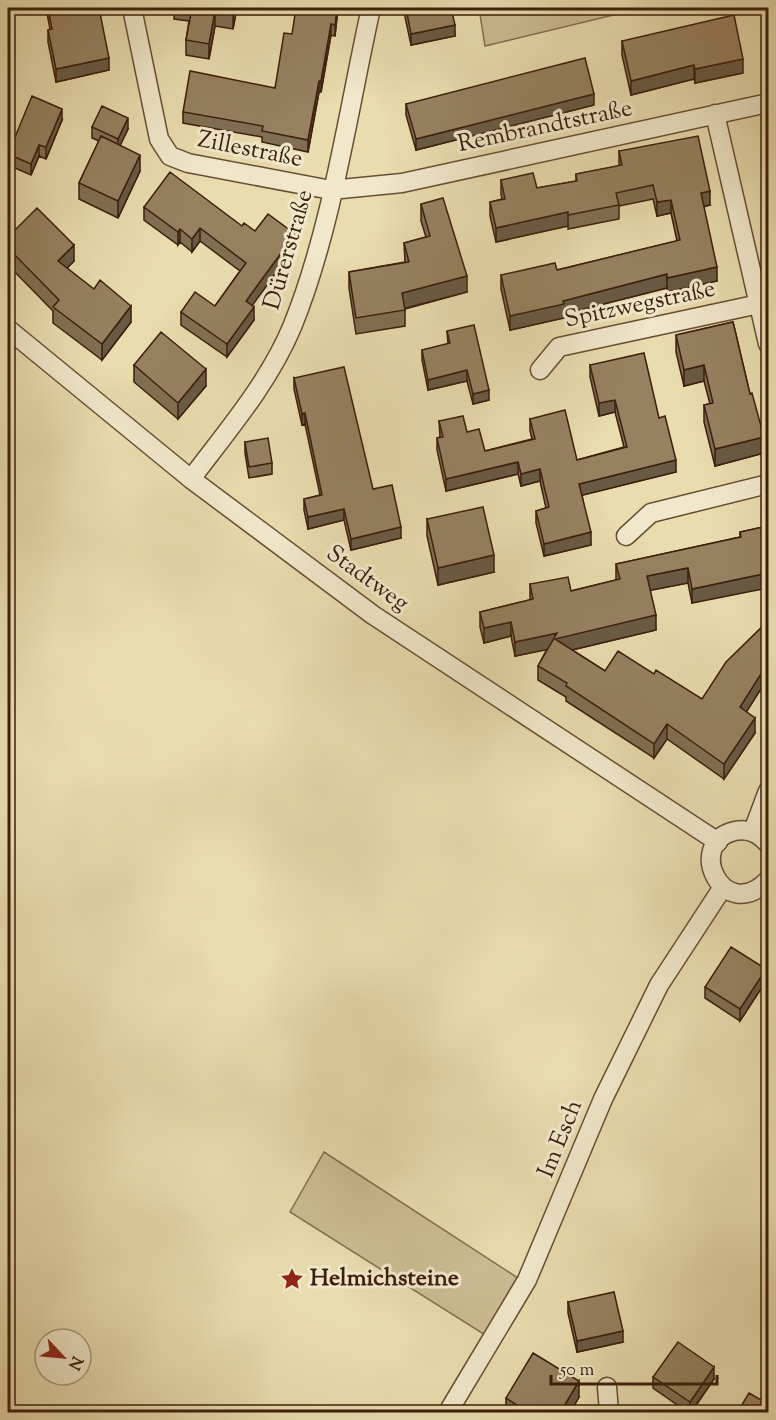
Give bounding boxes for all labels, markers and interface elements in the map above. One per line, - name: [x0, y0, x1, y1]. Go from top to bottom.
- street label: Rembrandtstraße: [455, 92, 635, 162]
- street label: Zillestraße: [195, 123, 305, 177]
- street label: Dürerstraße: [256, 186, 322, 314]
- street label: Spitzwegstraße: [561, 272, 719, 338]
- street label: Stadtweg: [319, 537, 416, 621]
- street label: Im Esch: [530, 1095, 592, 1183]
- place label: Helmichsteine: [310, 1262, 459, 1296]
- place icon: Helmichsteine: [279, 1266, 305, 1292]
- north arrow: [33, 1327, 93, 1387]
- scale bar: [551, 1348, 718, 1386]
- text: N: [61, 1352, 87, 1373]
- text: 50 m: [559, 1358, 595, 1384]

